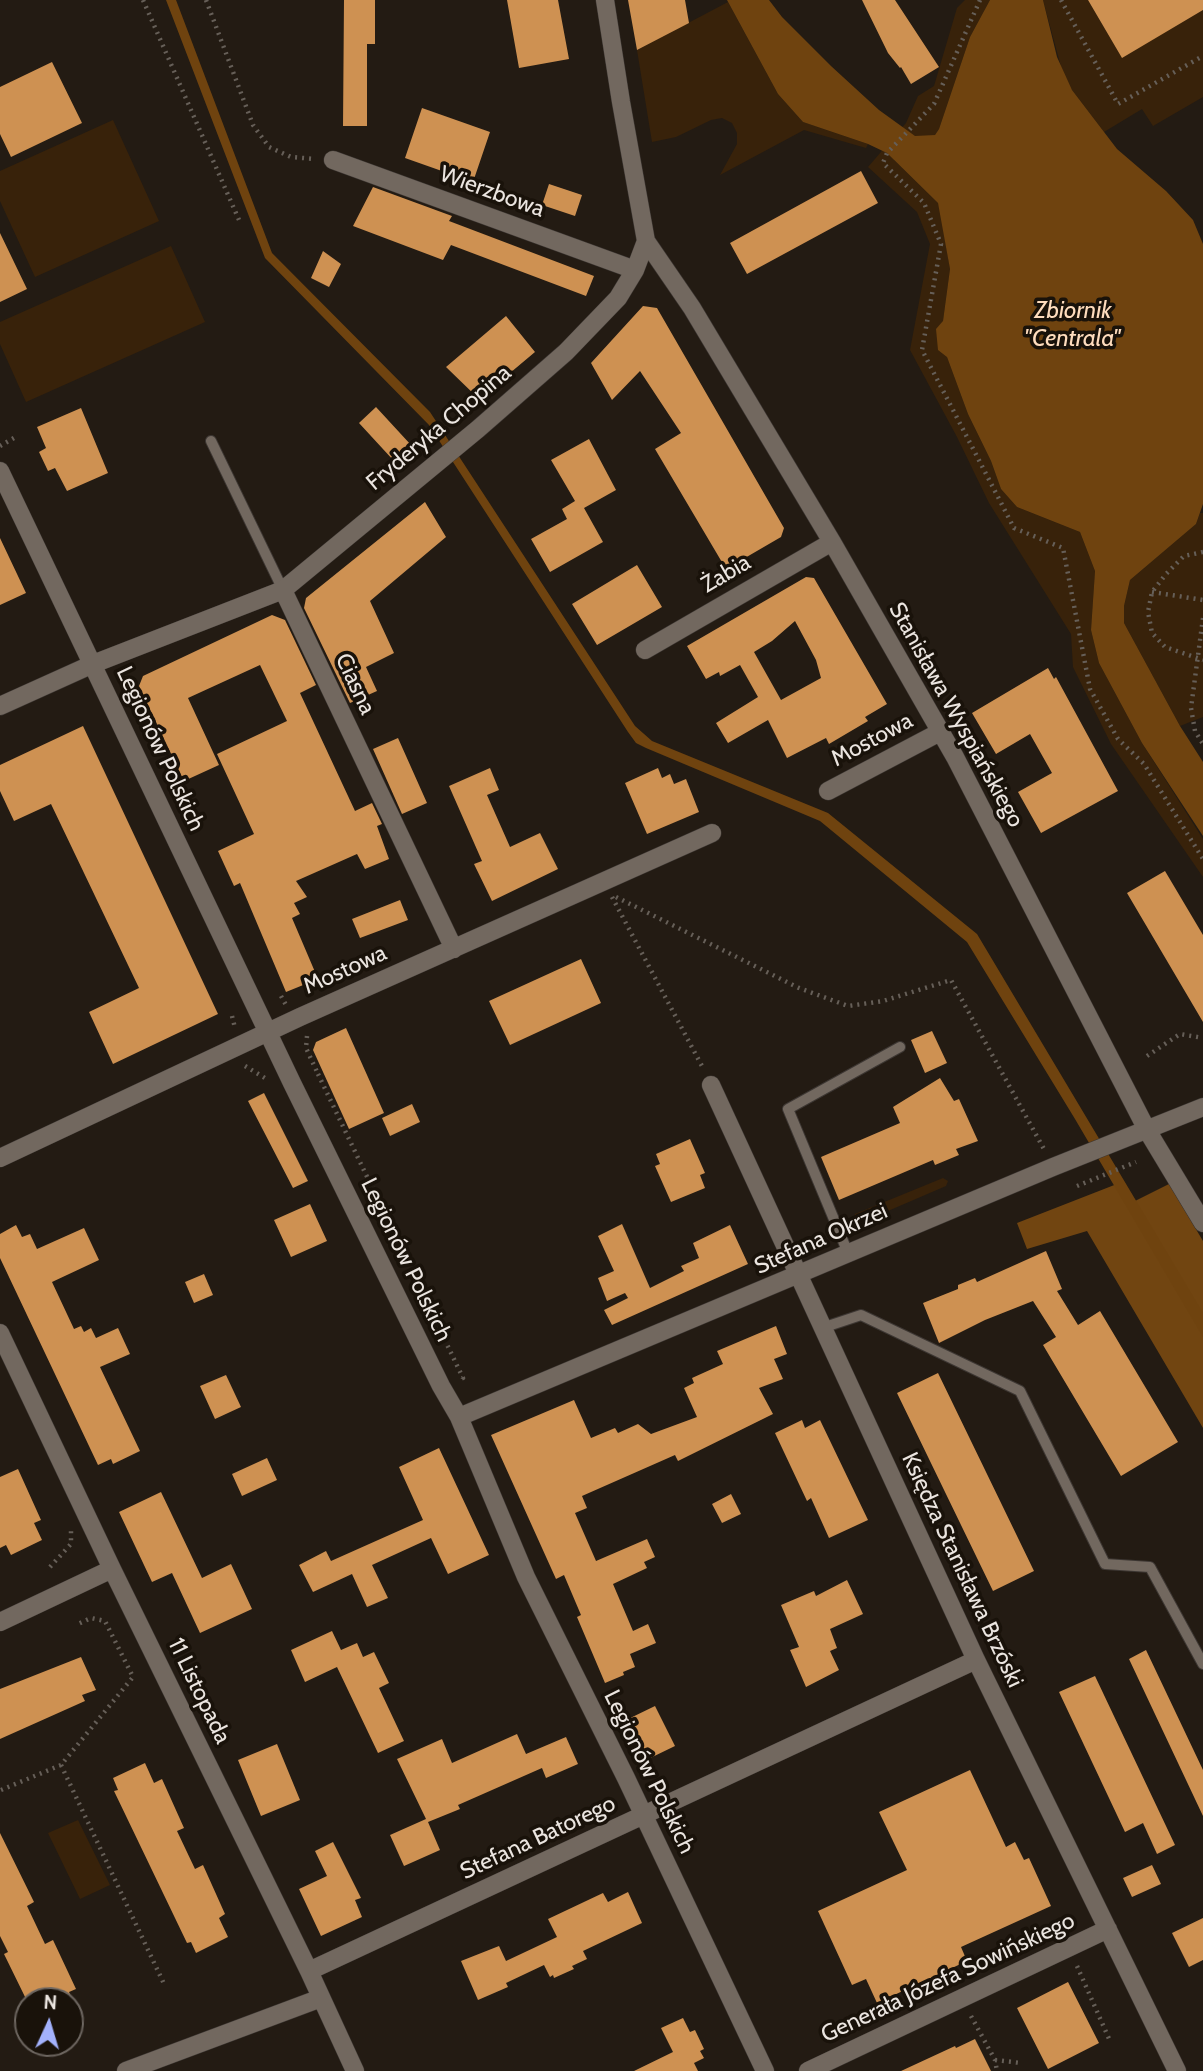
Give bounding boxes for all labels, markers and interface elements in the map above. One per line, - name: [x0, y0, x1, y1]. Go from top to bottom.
- street label: Wierzbowa: [436, 160, 548, 224]
- water label: Zbiornik "Centrala": [1025, 297, 1121, 353]
- street label: Fryderyka Chopina: [361, 359, 517, 497]
- street label: Żabia: [696, 549, 756, 599]
- street label: Stanisława Wyspiańskiego: [883, 598, 1029, 832]
- street label: Ciasna: [329, 649, 381, 719]
- street label: Legionów Polskich: [110, 662, 210, 836]
- street label: Mostowa: [826, 707, 918, 773]
- street label: Mostowa: [299, 939, 391, 1001]
- street label: Legionów Polskich: [355, 1174, 457, 1346]
- street label: Stefana Okrzei: [750, 1197, 892, 1281]
- street label: Księdza Stanisława Brzóski: [895, 1448, 1029, 1692]
- street label: 11 Listopada: [162, 1634, 236, 1748]
- street label: Legionów Polskich: [598, 1686, 700, 1858]
- street label: Stefana Batorego: [456, 1790, 620, 1886]
- street label: Generała Józefa Sowińskiego: [817, 1907, 1079, 2049]
- north arrow: [14, 1987, 84, 2057]
- text: N: [43, 1991, 58, 2014]

